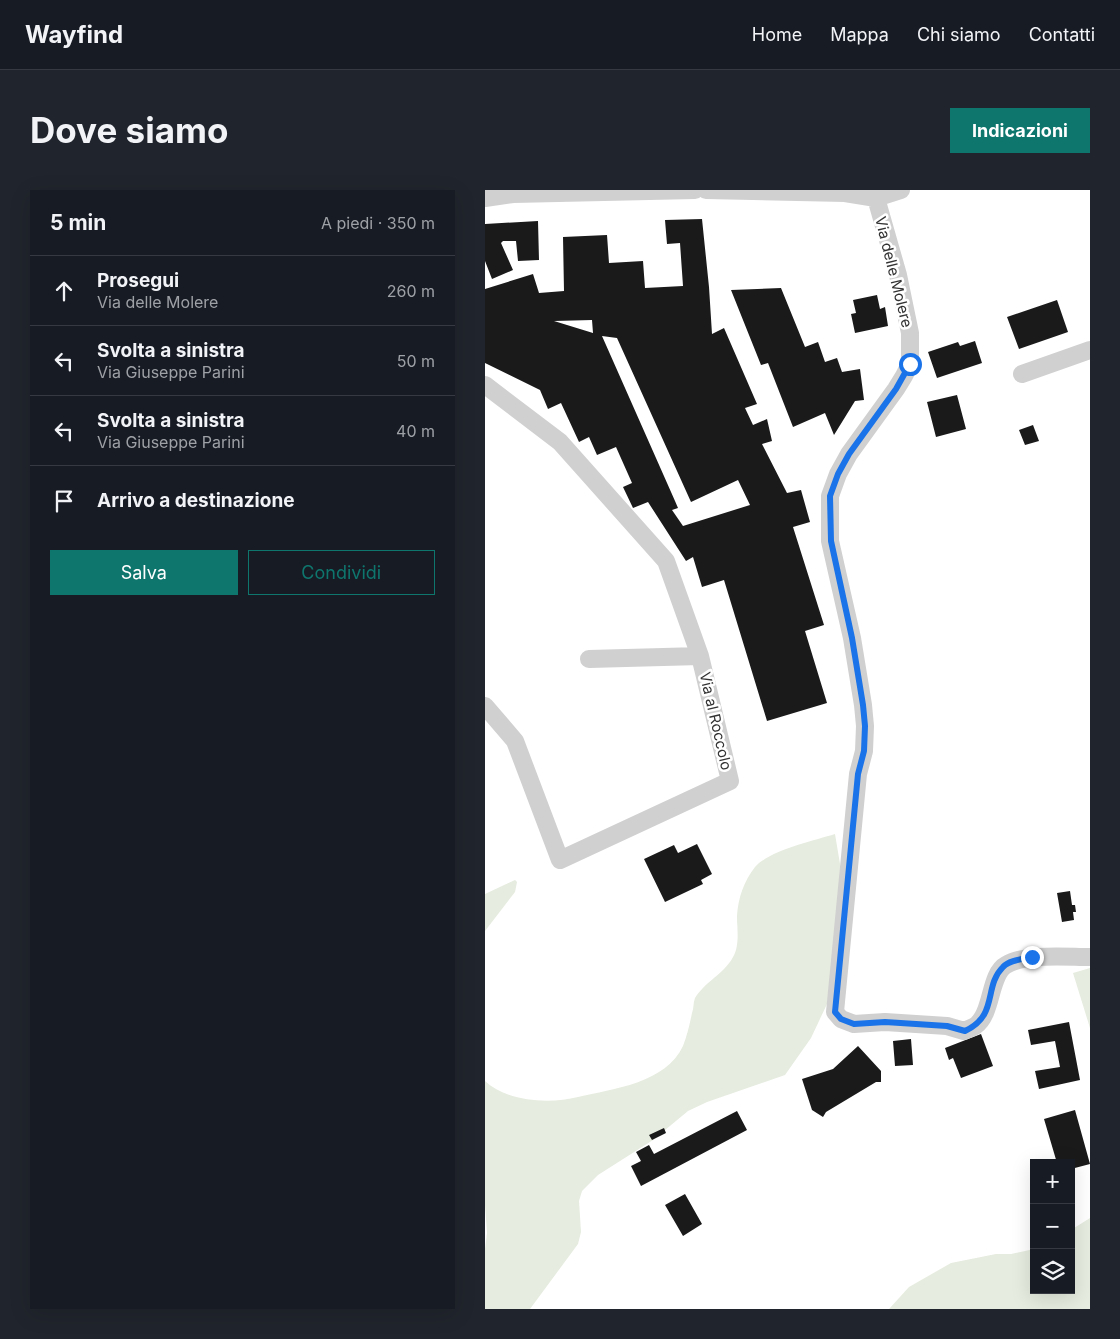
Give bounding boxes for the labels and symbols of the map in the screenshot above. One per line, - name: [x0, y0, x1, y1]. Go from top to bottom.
- street label: Via delle Molere: [871, 214, 917, 330]
- route start: [899, 353, 922, 376]
- street label: Via al Roccolo: [695, 670, 737, 772]
- route end: [1021, 946, 1044, 969]

